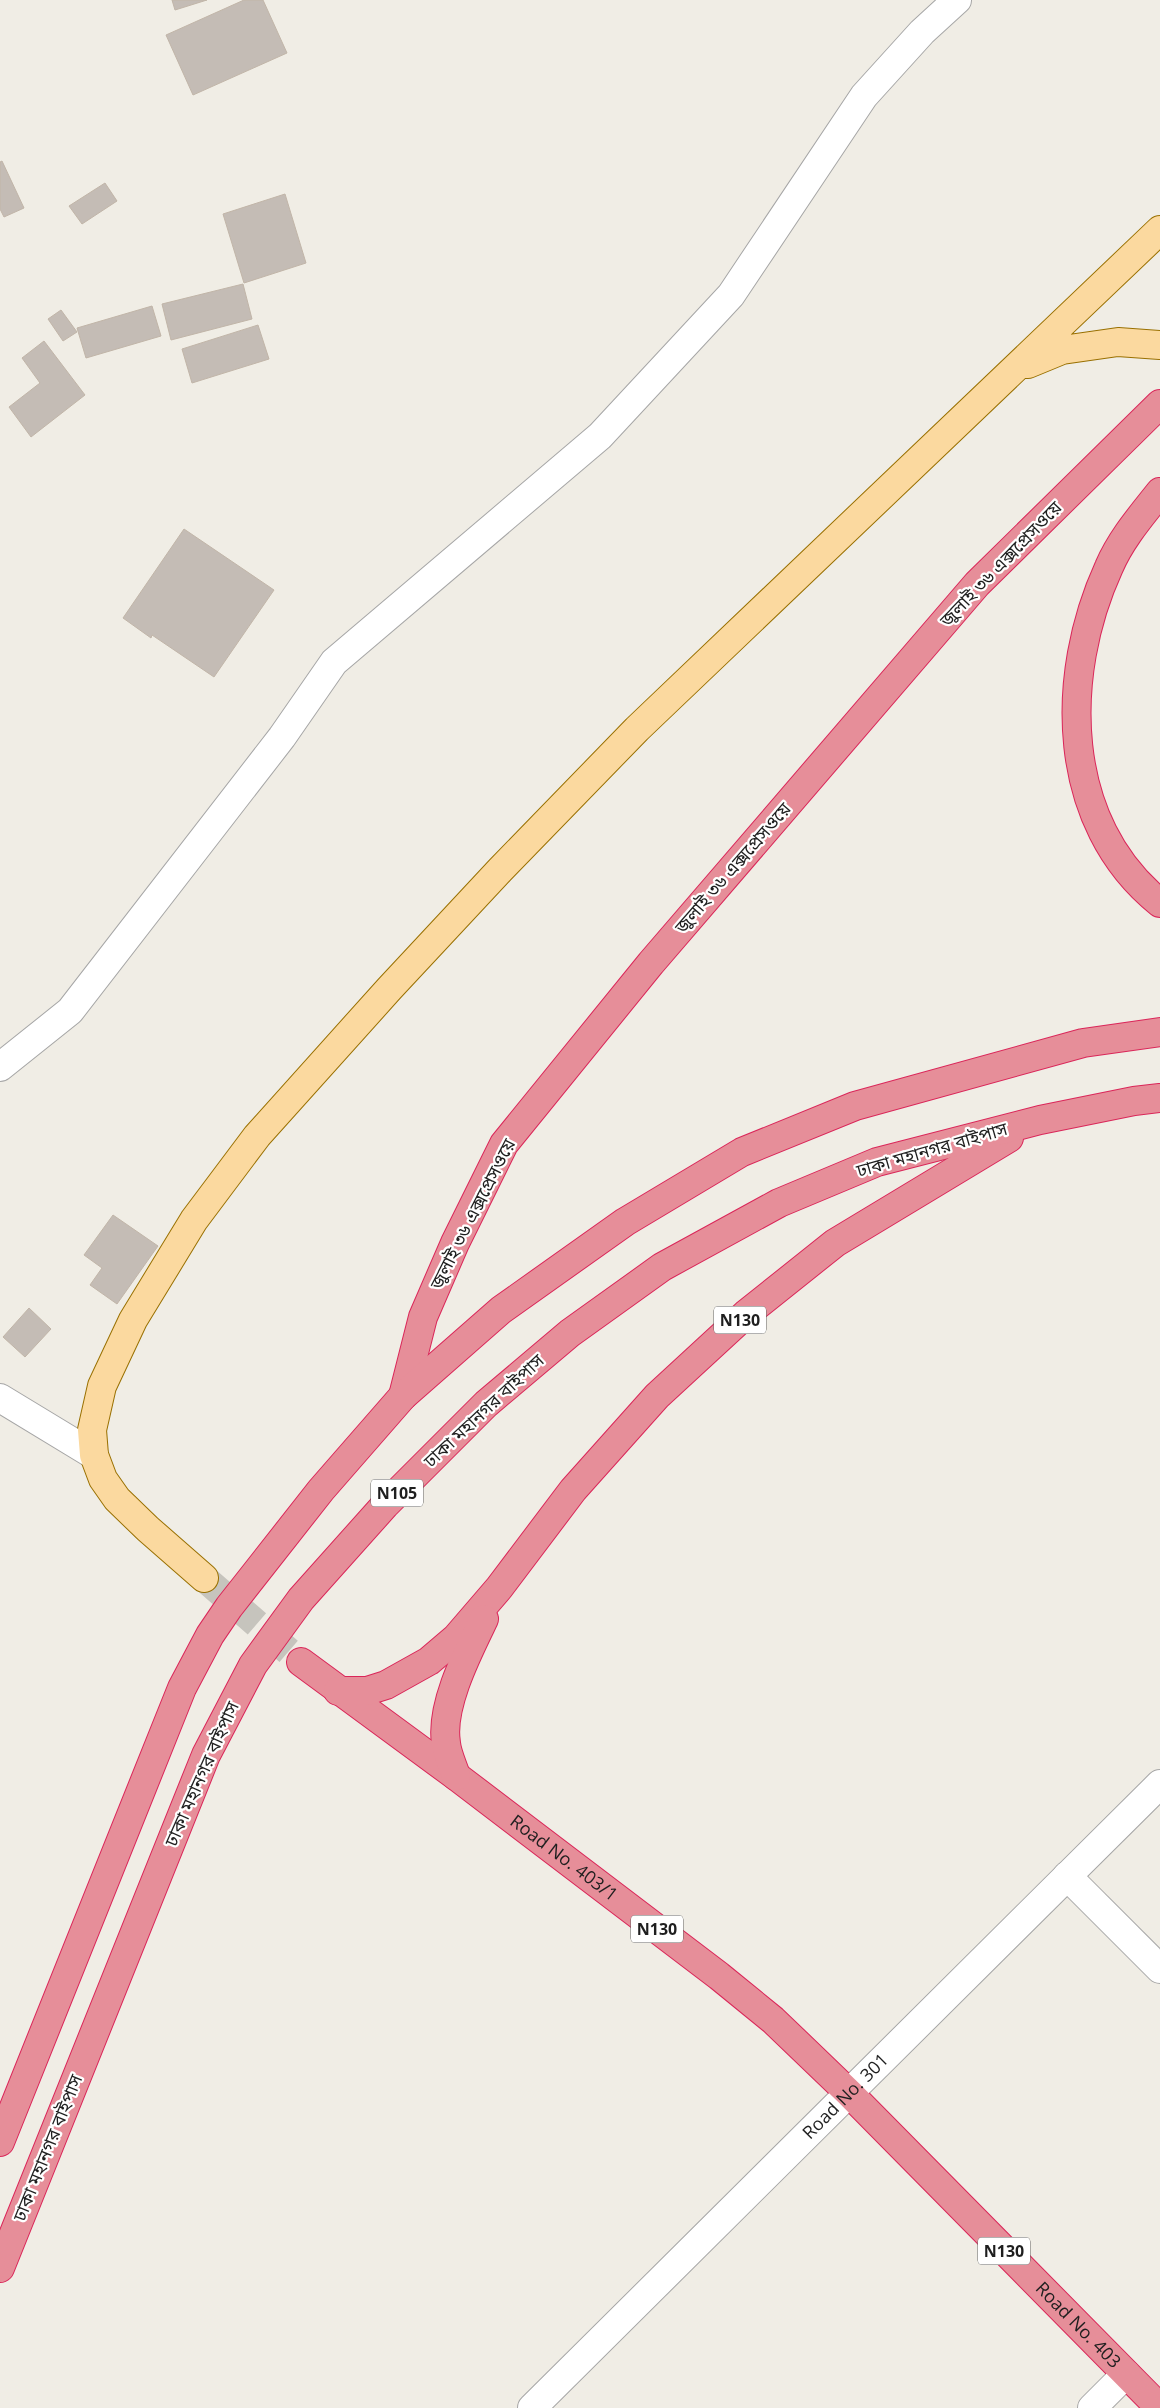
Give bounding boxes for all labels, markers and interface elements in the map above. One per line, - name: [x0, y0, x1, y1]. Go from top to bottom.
- street label: জুলাই ৩৬ এক্সপ্রেসওয়ে: [933, 495, 1067, 632]
- street label: জুলাই ৩৬ এক্সপ্রেসওয়ে: [668, 796, 796, 938]
- street label: ঢাকা মহানগর বাইপাস: [853, 1116, 1011, 1182]
- street label: জুলাই ৩৬ এক্সপ্রেসওয়ে: [423, 1134, 521, 1294]
- road number: N130: [714, 1306, 766, 1334]
- street label: ঢাকা মহানগর বাইপাস: [417, 1348, 549, 1473]
- road number: N105: [371, 1480, 423, 1506]
- street label: ঢাকা মহানগর বাইপাস: [158, 1697, 244, 1851]
- street label: Road No. 403/1: [506, 1809, 623, 1906]
- road number: N130: [631, 1916, 683, 1942]
- street label: Road No. 301: [797, 2048, 893, 2144]
- street label: ঢাকা মহানগর বাইপাস: [6, 2070, 88, 2225]
- road number: N130: [978, 2238, 1030, 2264]
- street label: Road No. 403: [1031, 2276, 1127, 2373]

